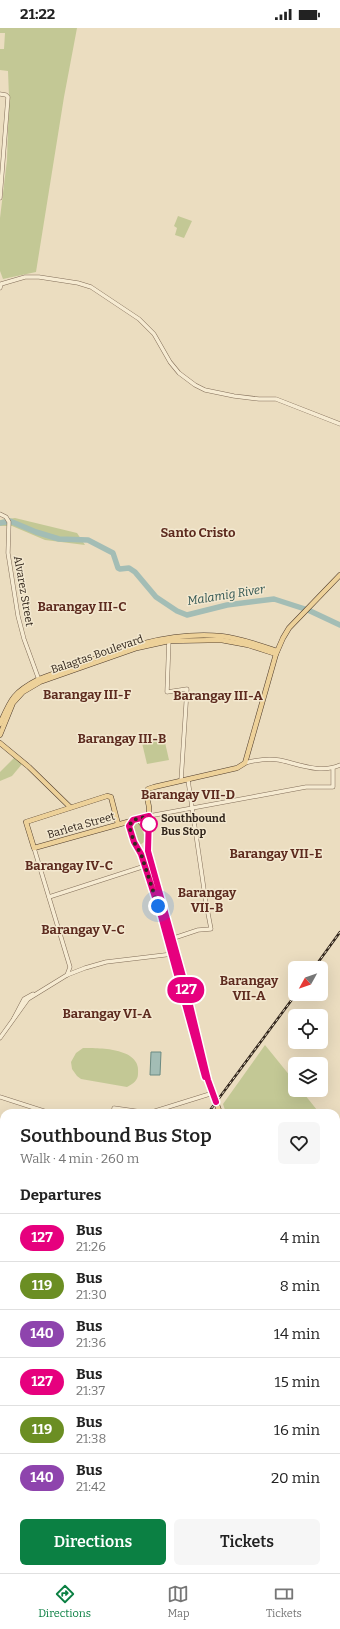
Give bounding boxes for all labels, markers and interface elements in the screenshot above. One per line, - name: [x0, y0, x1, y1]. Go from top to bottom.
- text: 21:22: [20, 5, 55, 23]
- district label: Santo Cristo: [161, 525, 236, 540]
- street label: Alvarez Street: [11, 555, 36, 627]
- water label: Malamig River: [186, 582, 267, 608]
- district label: Barangay III-C: [38, 599, 126, 614]
- street label: Balagtas Boulevard: [49, 632, 146, 676]
- district label: Barangay III-F: [43, 687, 132, 702]
- district label: Barangay III-A: [173, 688, 264, 703]
- district label: Barangay III-B: [77, 731, 167, 746]
- district label: Barangay VII-D: [141, 787, 235, 802]
- street label: Barleta Street: [46, 810, 117, 841]
- place label: Southbound Bus Stop: [161, 812, 226, 838]
- marker: Southbound Bus Stop: [140, 815, 158, 833]
- district label: Barangay VII-E: [230, 846, 323, 861]
- district label: Barangay IV-C: [25, 858, 113, 873]
- district label: Barangay VII-B: [178, 885, 237, 915]
- your location: [148, 896, 168, 916]
- district label: Barangay V-C: [41, 922, 125, 937]
- north arrow: [288, 961, 328, 1001]
- map controls: [288, 961, 328, 1097]
- district label: Barangay VII-A: [220, 973, 279, 1003]
- line badge: 127: [163, 977, 209, 1003]
- text: 127: [175, 981, 197, 998]
- district label: Barangay VI-A: [62, 1006, 152, 1021]
- button: locate: [288, 1009, 328, 1049]
- button: layers: [288, 1057, 328, 1097]
- button: heart: [278, 1122, 320, 1164]
- text: Southbound Bus Stop: [20, 1124, 212, 1147]
- text: Walk · 4 min · 260 m: [20, 1151, 139, 1166]
- text: Departures: [20, 1186, 101, 1204]
- text: Bus: [76, 1221, 102, 1239]
- text: 127: [31, 1229, 53, 1246]
- text: 4 min: [280, 1229, 320, 1247]
- text: 21:26: [76, 1239, 106, 1254]
- text: Bus: [76, 1269, 102, 1287]
- text: 119: [32, 1277, 52, 1294]
- text: 8 min: [280, 1277, 320, 1295]
- text: 21:30: [76, 1287, 107, 1302]
- text: Bus: [76, 1317, 102, 1335]
- text: 140: [30, 1325, 54, 1342]
- text: 14 min: [274, 1325, 320, 1343]
- text: 21:36: [76, 1335, 106, 1350]
- text: Bus: [76, 1365, 102, 1383]
- text: 127: [31, 1373, 53, 1390]
- text: 15 min: [275, 1373, 320, 1391]
- text: 21:37: [76, 1383, 105, 1398]
- text: Bus: [76, 1413, 102, 1431]
- text: 119: [32, 1421, 52, 1438]
- text: 16 min: [274, 1421, 320, 1439]
- text: 21:38: [76, 1431, 106, 1446]
- text: Bus: [76, 1461, 102, 1479]
- text: 140: [30, 1469, 54, 1486]
- text: 20 min: [271, 1469, 320, 1487]
- text: 21:42: [76, 1479, 106, 1494]
- button: Directions: [20, 1519, 166, 1565]
- button: Tickets: [174, 1519, 320, 1565]
- tab: Directions: [38, 1583, 91, 1620]
- tab: Map: [167, 1583, 190, 1620]
- tab: Tickets: [266, 1583, 302, 1620]

